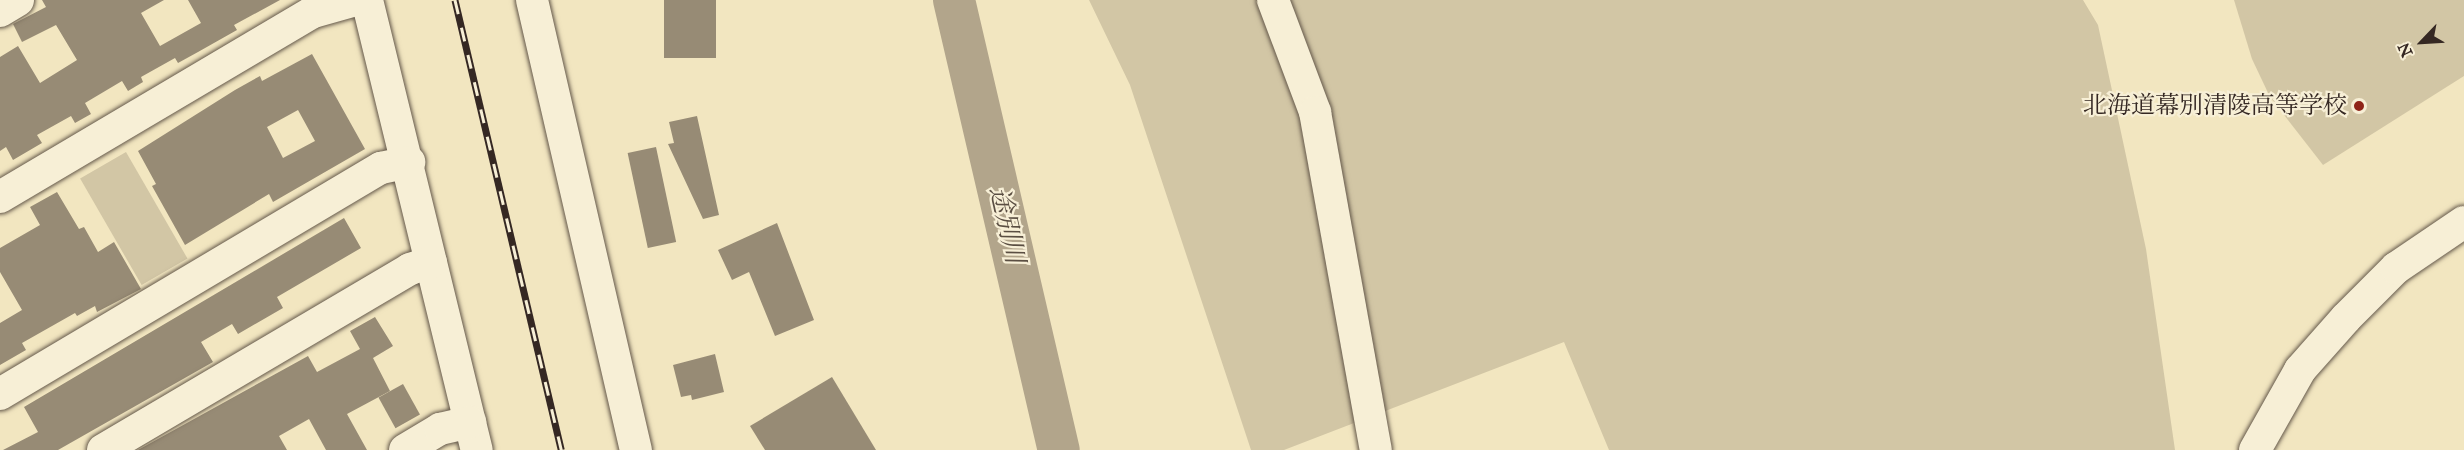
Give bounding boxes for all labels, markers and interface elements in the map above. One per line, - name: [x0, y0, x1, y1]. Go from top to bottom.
- north arrow: [2392, 12, 2452, 72]
- text: N: [2394, 40, 2417, 60]
- place label: 北海道幕別清陵高等学校: [2083, 92, 2347, 120]
- marker: 北海道幕別清陵高等学校: [2352, 99, 2366, 113]
- water label: 途別川: [983, 183, 1031, 267]

